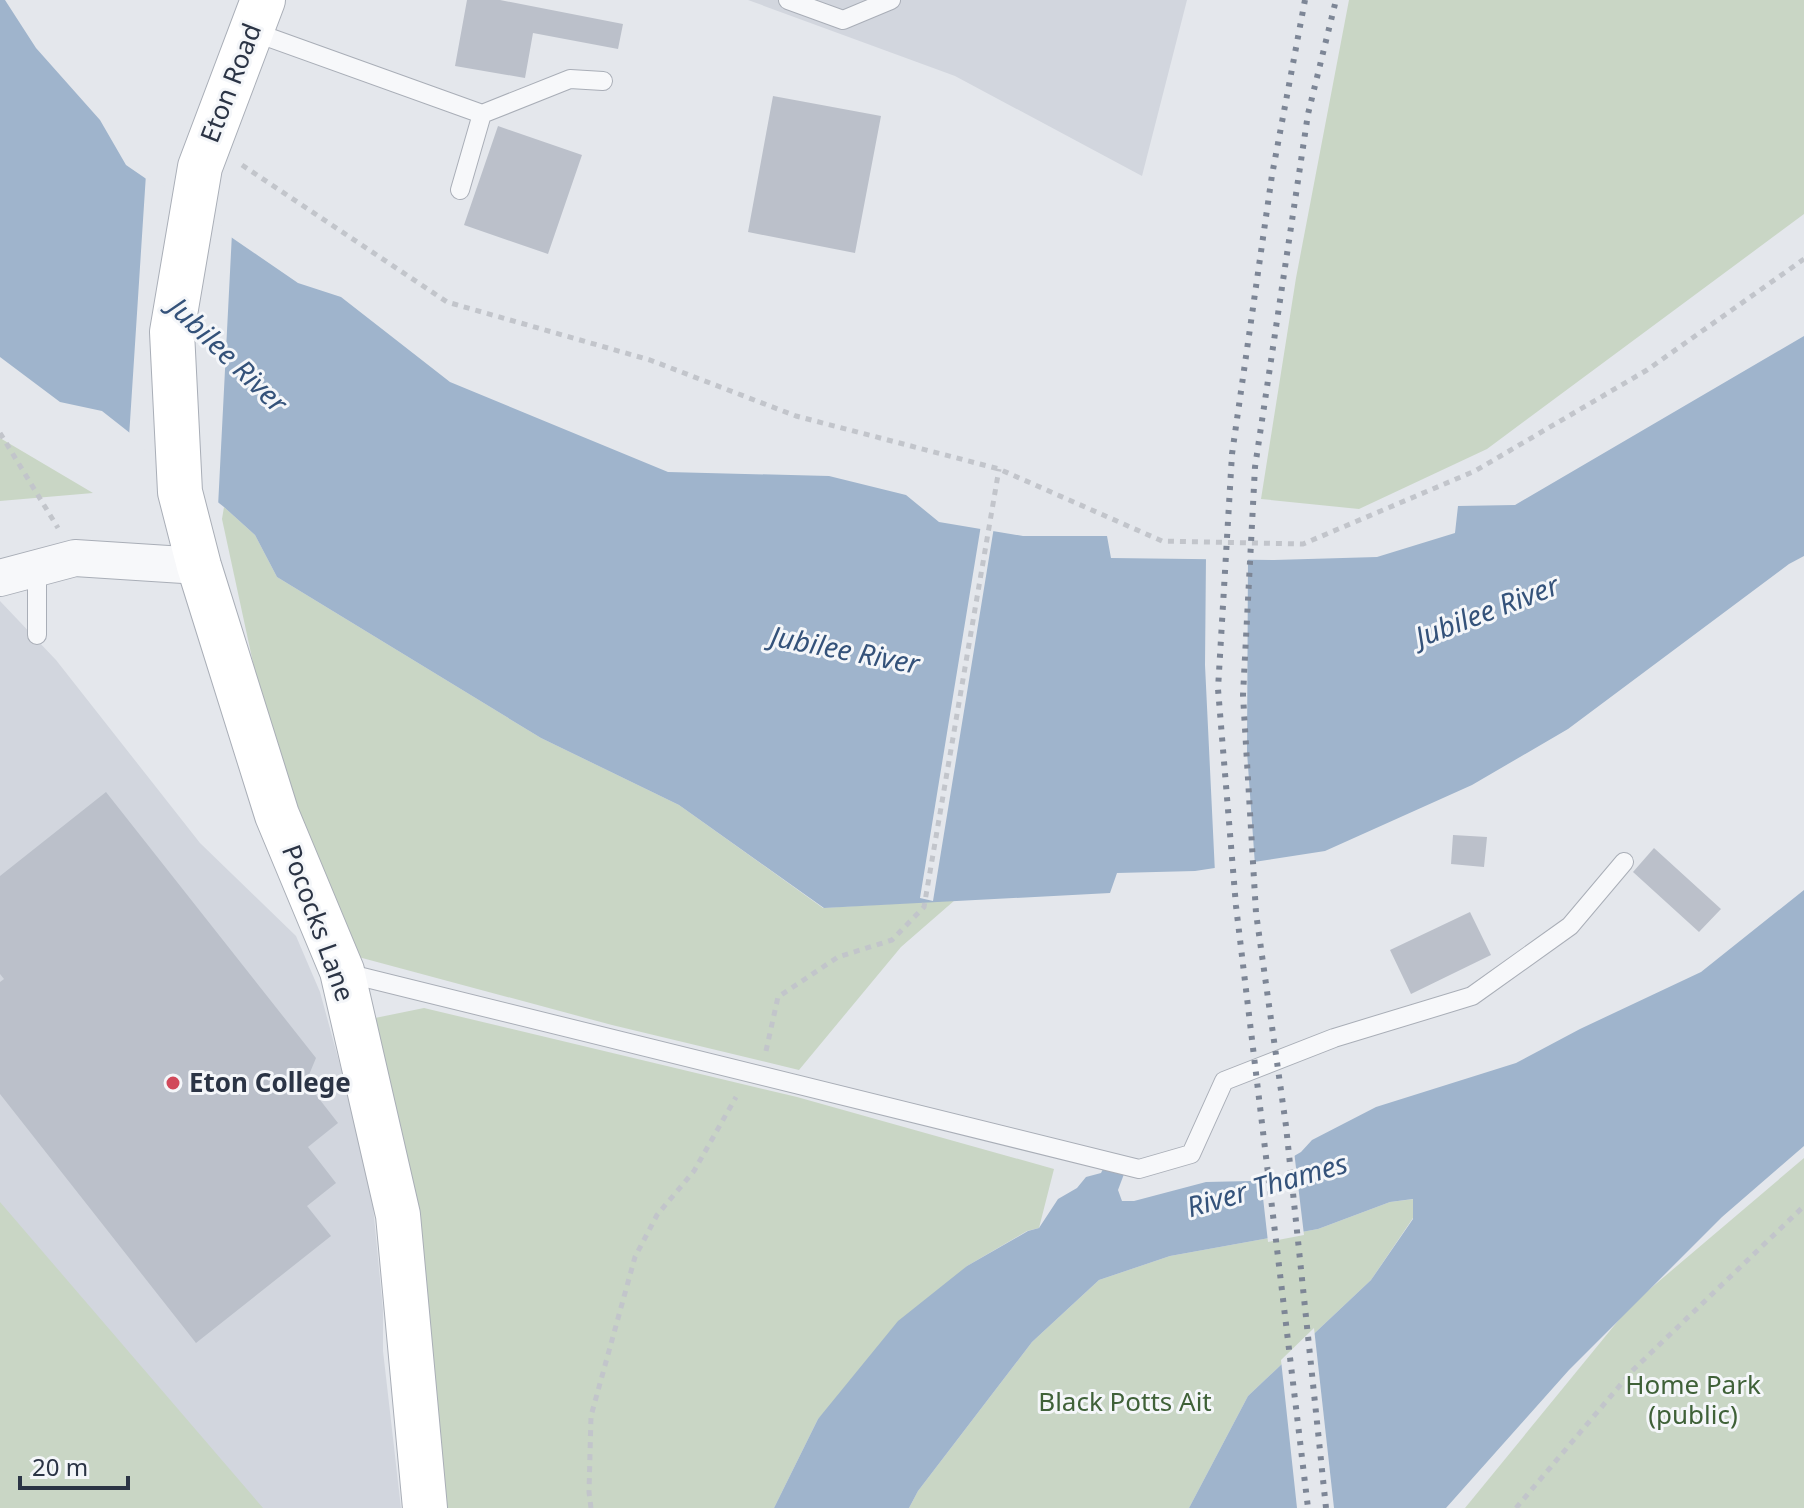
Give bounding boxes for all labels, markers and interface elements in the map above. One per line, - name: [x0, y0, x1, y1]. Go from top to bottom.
- street label: Eton Road: [191, 18, 269, 147]
- water label: Jubilee River: [158, 285, 298, 422]
- water label: Jubilee River: [1405, 565, 1566, 657]
- water label: Jubilee River: [762, 615, 925, 682]
- street label: Pococks Lane: [274, 839, 364, 1006]
- place label: Eton College: [189, 1064, 351, 1100]
- marker: Eton College: [164, 1074, 182, 1092]
- water label: River Thames: [1182, 1143, 1351, 1225]
- park label: Home Park (public): [1625, 1366, 1761, 1432]
- park label: Black Potts Ait: [1038, 1383, 1212, 1419]
- scale bar: [20, 1440, 128, 1490]
- text: 20 m: [32, 1450, 88, 1483]

